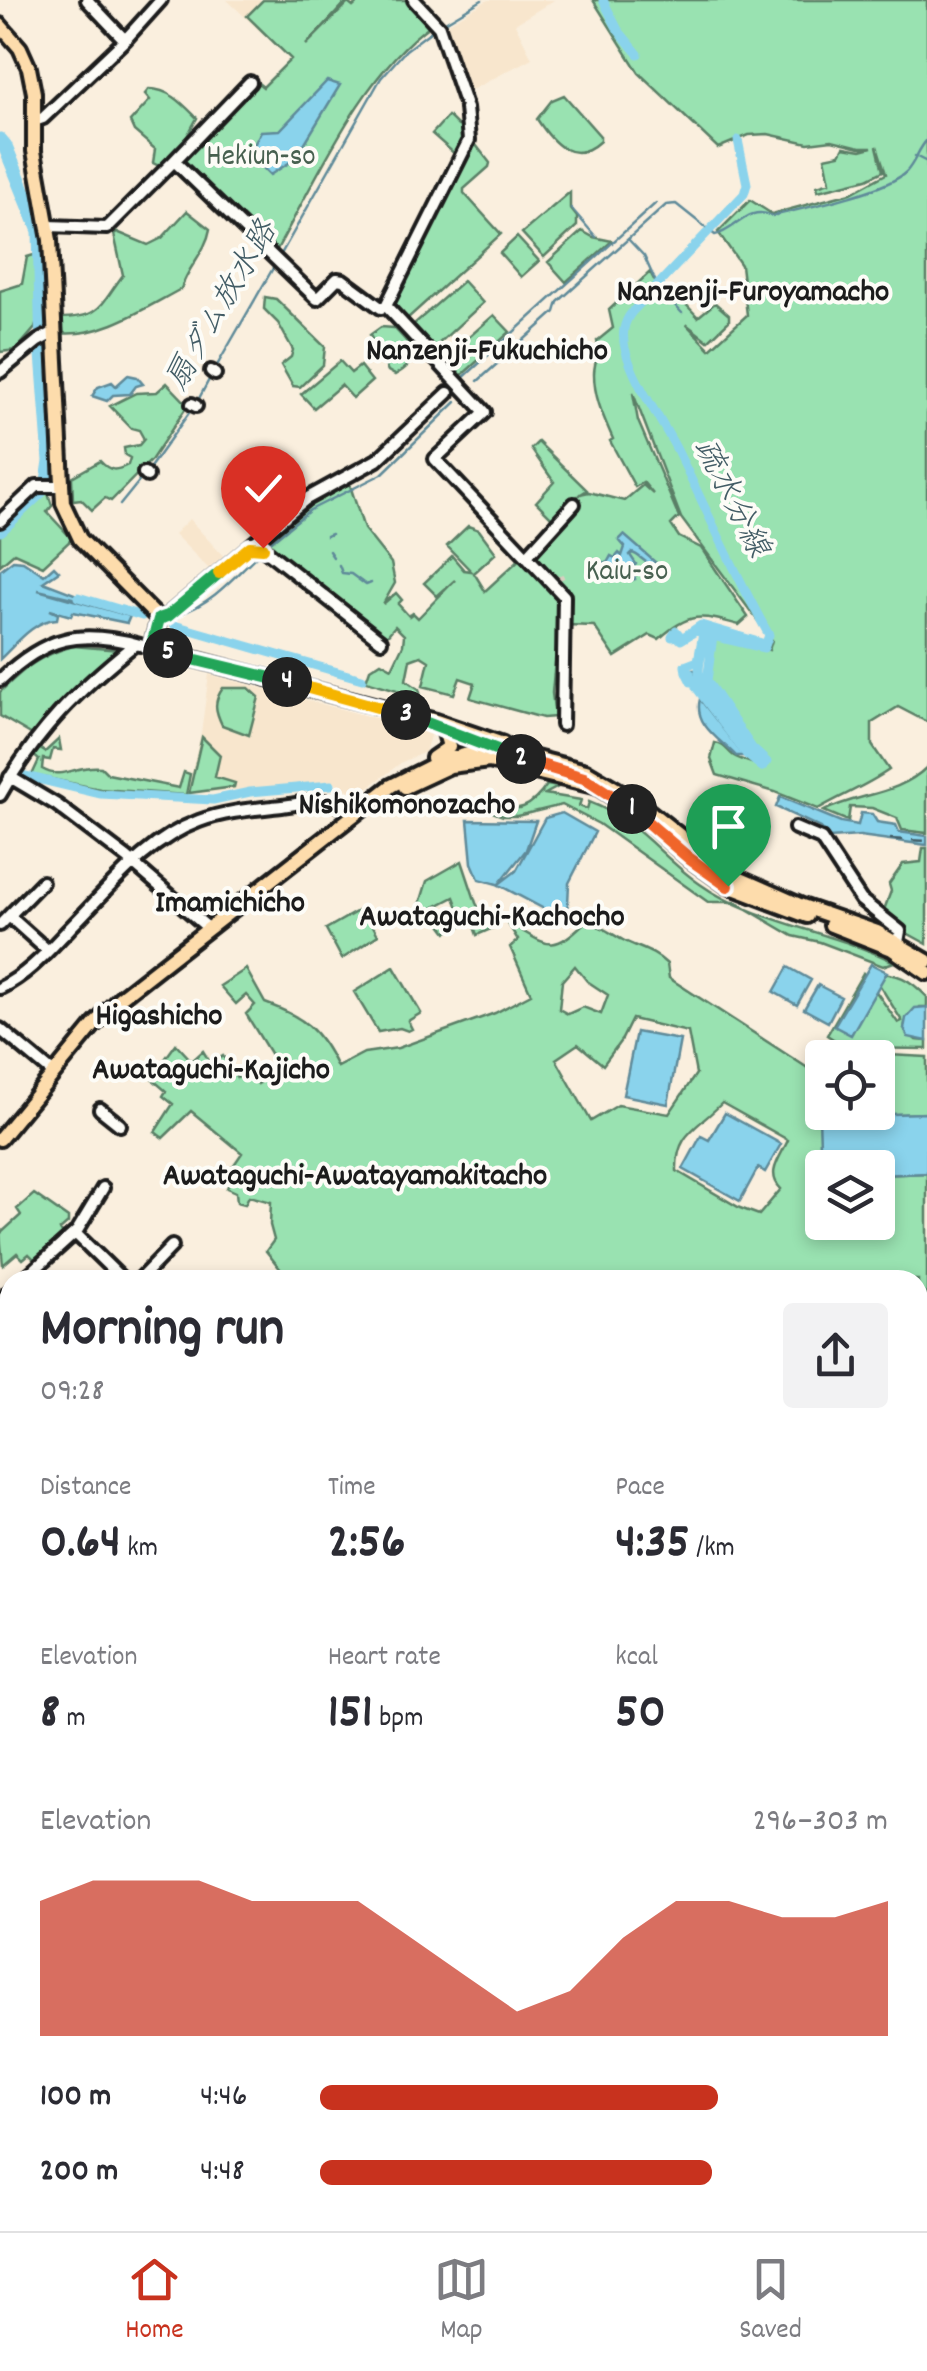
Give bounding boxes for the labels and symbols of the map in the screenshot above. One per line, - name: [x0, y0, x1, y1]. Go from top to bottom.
- park label: Hekiun-so: [206, 137, 316, 180]
- water label: 扇ダム放水路: [157, 212, 292, 401]
- district label: Nanzenji-Furoyamacho: [617, 271, 889, 317]
- district label: Nanzenji-Fukuchicho: [366, 330, 608, 376]
- water label: 疏水分線: [679, 432, 779, 568]
- pin: [221, 446, 306, 549]
- park label: Kaiu-so: [586, 552, 668, 595]
- pin: 5: [143, 628, 193, 678]
- pin: 4: [262, 657, 312, 707]
- pin: 3: [381, 690, 431, 740]
- pin: 2: [496, 734, 546, 784]
- district label: Nishikomonozacho: [298, 784, 516, 830]
- pin: 1: [607, 784, 657, 834]
- pin: [686, 784, 771, 887]
- district label: Imamichicho: [155, 882, 305, 928]
- district label: Awataguchi-Kachocho: [359, 896, 625, 942]
- district label: Higashicho: [95, 995, 223, 1041]
- district label: Awataguchi-Kajicho: [92, 1049, 330, 1095]
- district label: Awataguchi-Awatayamakitacho: [163, 1155, 547, 1201]

